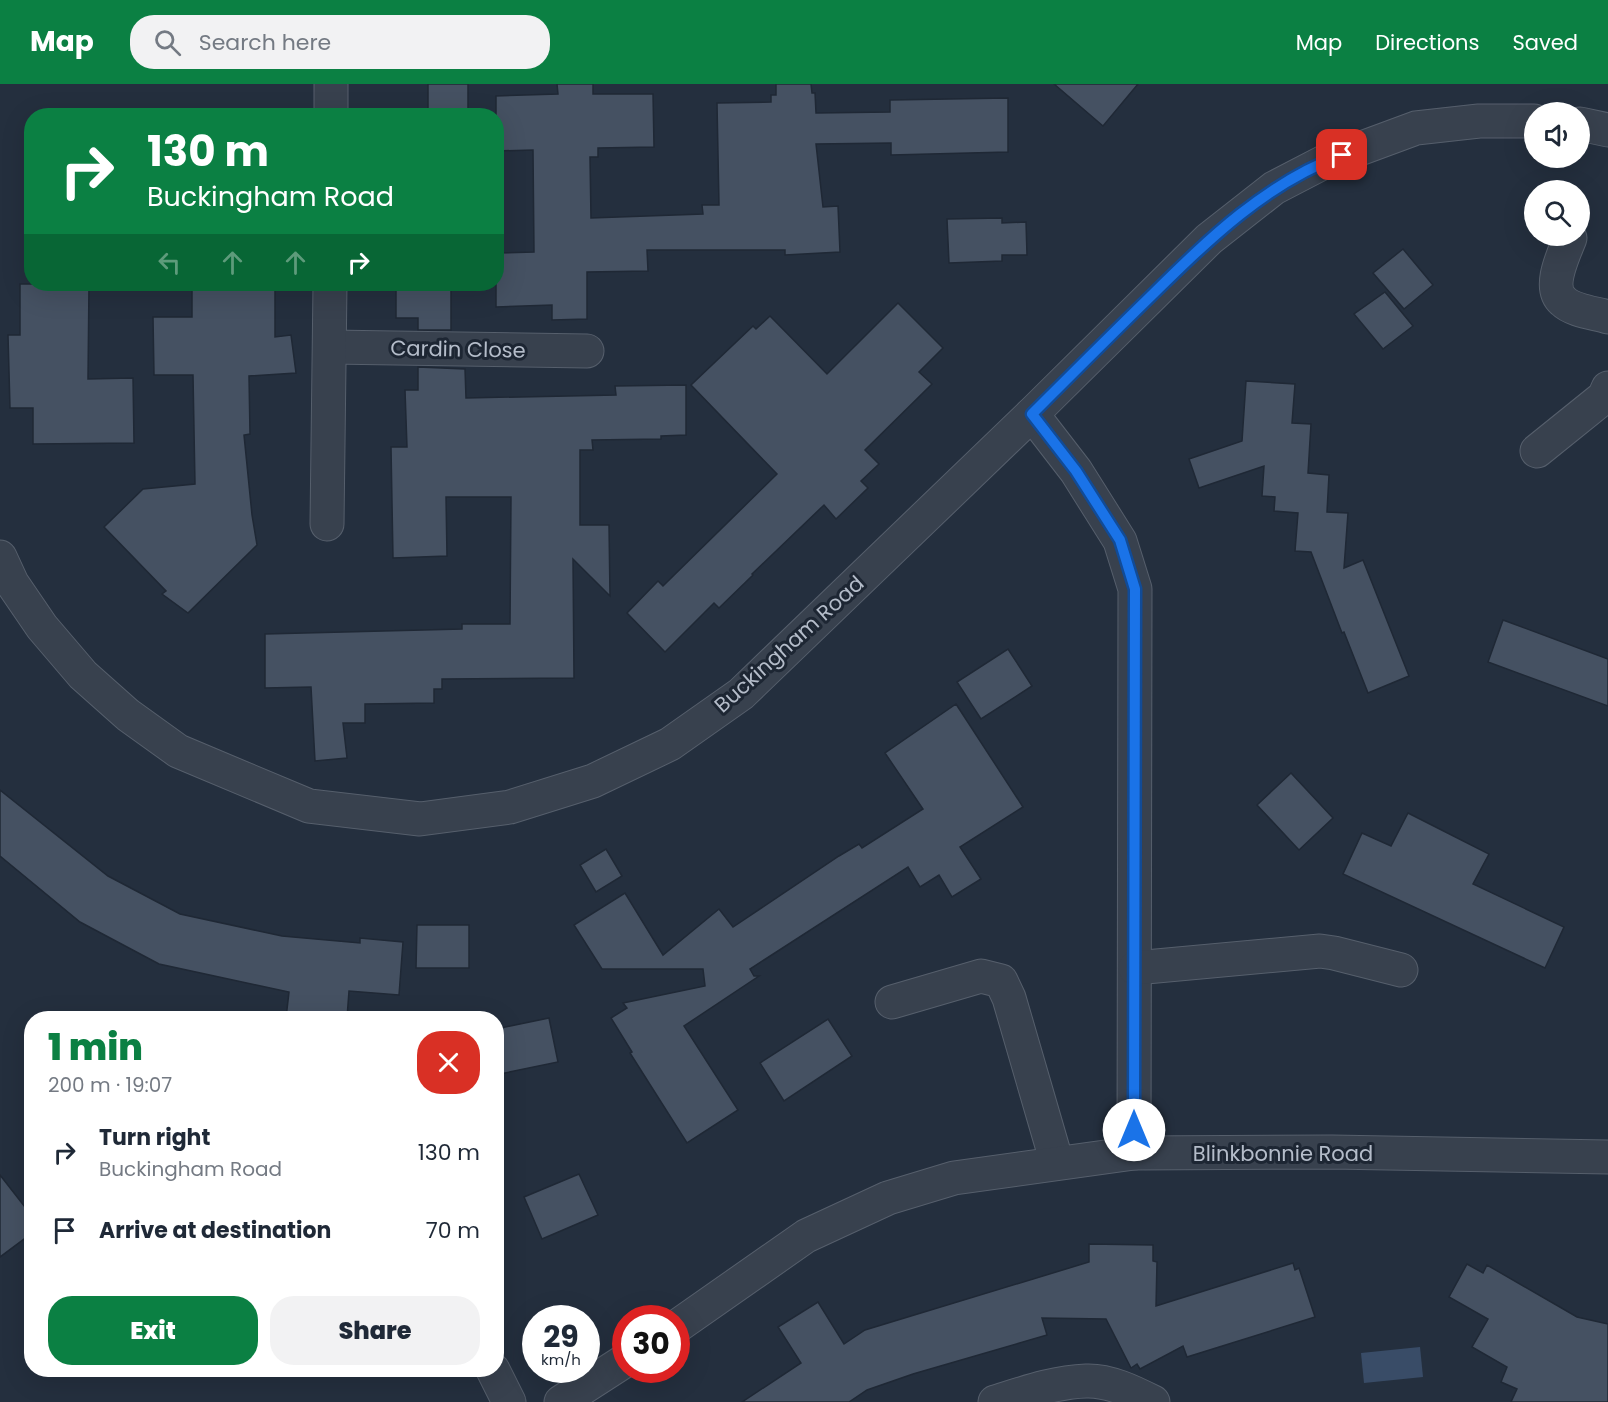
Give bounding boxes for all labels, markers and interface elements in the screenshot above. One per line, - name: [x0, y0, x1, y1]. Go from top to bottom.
- search box: [130, 15, 550, 69]
- text: Map: [30, 22, 94, 61]
- icon: search: [151, 26, 184, 59]
- text: Search here: [199, 27, 331, 58]
- text: Map: [1296, 28, 1342, 57]
- text: Directions: [1375, 28, 1479, 57]
- text: Saved: [1512, 28, 1578, 57]
- map controls: [1524, 102, 1590, 246]
- button: sound: [1524, 102, 1590, 168]
- text: 130 m: [147, 122, 269, 181]
- pin: [1316, 129, 1367, 180]
- icon: right: [48, 132, 126, 210]
- icon: arrive: [1325, 138, 1358, 171]
- text: Buckingham Road: [147, 178, 394, 215]
- button: search: [1524, 180, 1590, 246]
- icon: left: [153, 246, 186, 279]
- icon: ahead: [216, 246, 249, 279]
- icon: ahead: [279, 246, 312, 279]
- icon: right: [342, 246, 375, 279]
- street label: Cardin Close: [390, 333, 526, 365]
- street label: Buckingham Road: [708, 569, 870, 719]
- text: 1 min: [48, 1022, 143, 1073]
- button: close: [417, 1031, 480, 1094]
- text: 200 m · 19:07: [48, 1071, 172, 1099]
- position arrow: [1102, 1098, 1166, 1162]
- text: Turn right: [99, 1122, 210, 1153]
- icon: right: [48, 1136, 81, 1169]
- text: 130 m: [418, 1137, 480, 1168]
- street label: Blinkbonnie Road: [1193, 1139, 1373, 1168]
- text: Buckingham Road: [99, 1155, 282, 1183]
- icon: arrive: [48, 1214, 81, 1247]
- text: Arrive at destination: [99, 1215, 331, 1246]
- text: 70 m: [426, 1215, 480, 1246]
- button: Exit: [48, 1296, 258, 1365]
- button: Share: [270, 1296, 480, 1365]
- speed limit sign: 30: [612, 1305, 690, 1383]
- text: 29: [543, 1315, 579, 1358]
- text: km/h: [541, 1349, 581, 1370]

